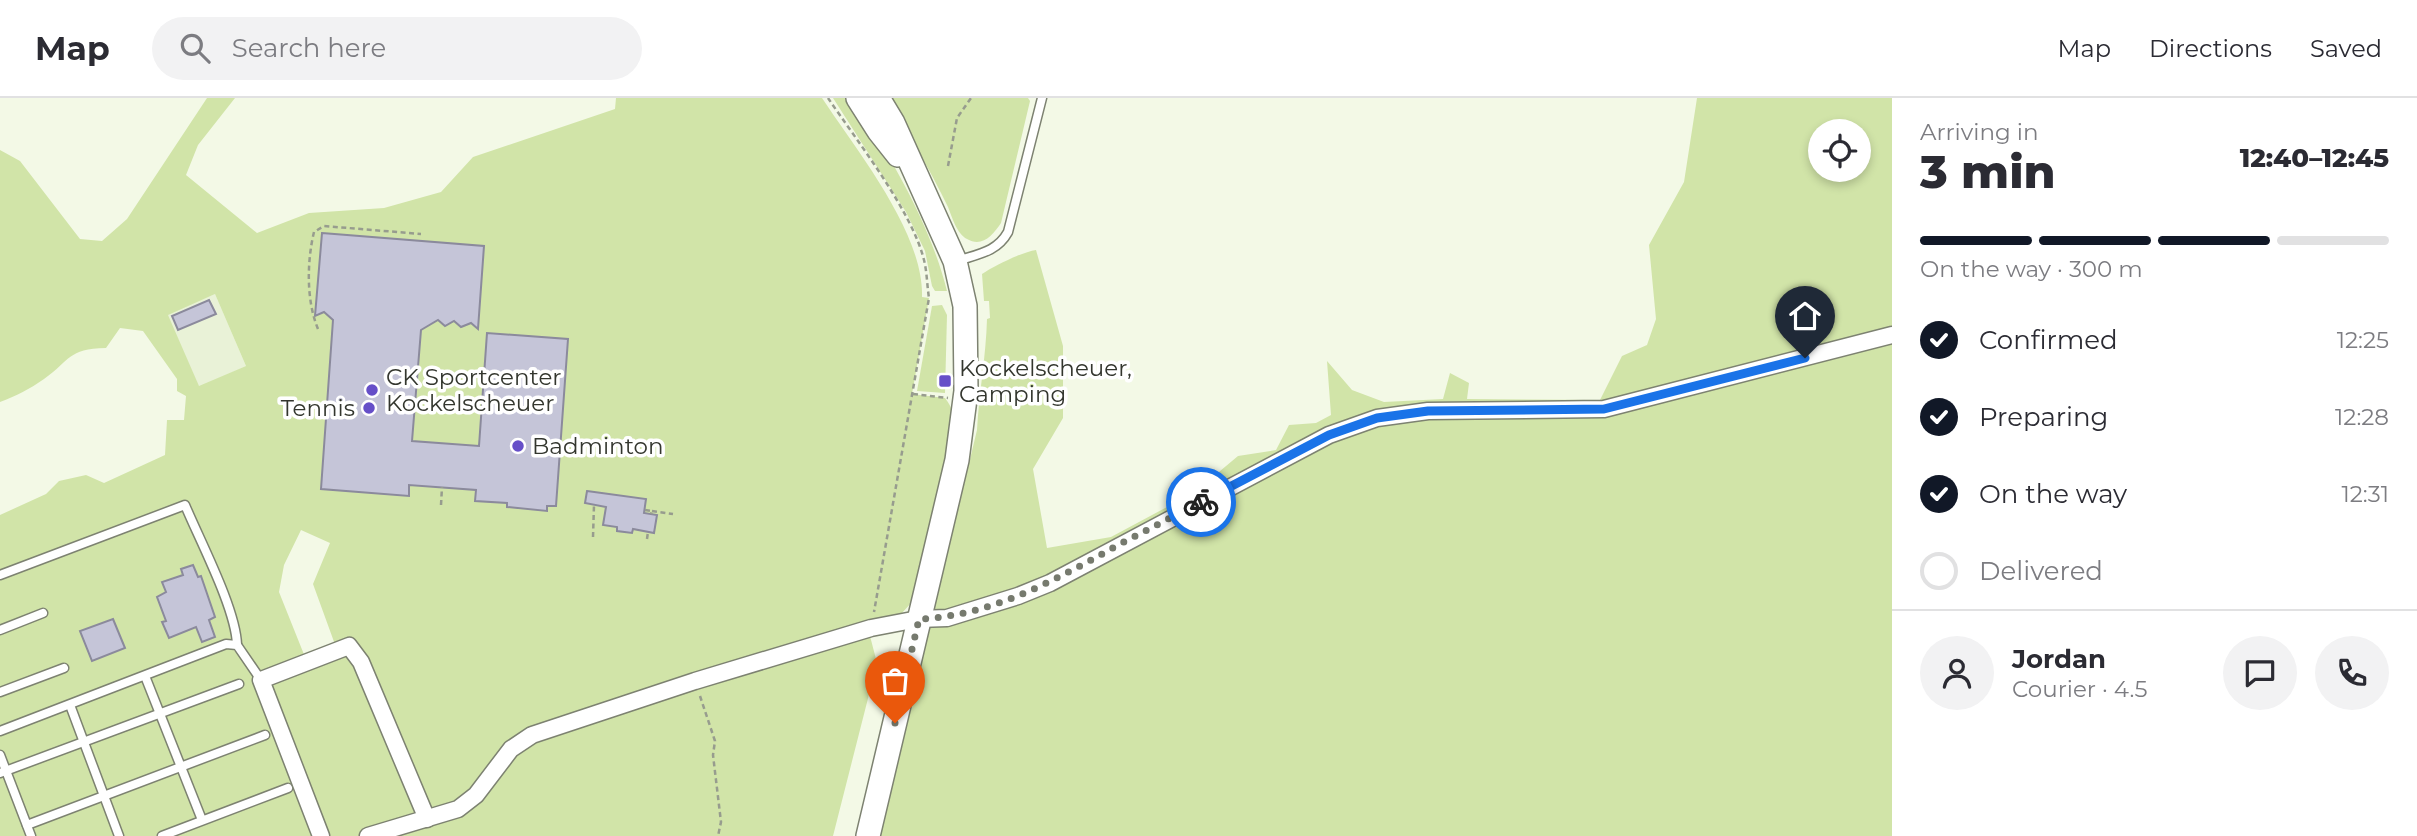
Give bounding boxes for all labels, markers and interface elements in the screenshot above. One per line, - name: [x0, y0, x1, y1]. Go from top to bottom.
- search box: [152, 17, 642, 80]
- text: Map: [35, 28, 110, 68]
- icon: search: [176, 29, 214, 67]
- text: Search here: [232, 32, 386, 64]
- text: Map: [2058, 34, 2111, 63]
- text: Directions: [2149, 34, 2272, 63]
- text: Saved: [2310, 34, 2382, 63]
- text: Arriving in: [1920, 118, 2039, 146]
- map controls: [1808, 119, 1871, 182]
- button: locate: [1808, 119, 1871, 182]
- text: 12:40–12:45: [2240, 142, 2389, 174]
- text: 3 min: [1920, 143, 2056, 200]
- text: On the way · 300 m: [1920, 255, 2143, 283]
- pin: [1775, 286, 1835, 358]
- icon: home: [1786, 297, 1824, 335]
- icon: check: [1920, 321, 1958, 359]
- text: Confirmed: [1979, 324, 2118, 356]
- text: 12:25: [2337, 326, 2389, 354]
- place label: Kockelscheuer, Camping: [959, 354, 1132, 408]
- place label: CK Sportcenter Kockelscheuer: [386, 363, 562, 417]
- marker: Kockelscheuer, Camping: [937, 373, 953, 389]
- marker: CK Sportcenter Kockelscheuer: [364, 382, 380, 398]
- place label: Tennis: [281, 394, 355, 422]
- icon: check: [1920, 398, 1958, 436]
- marker: Tennis: [361, 400, 377, 416]
- text: Preparing: [1979, 401, 2108, 433]
- text: 12:28: [2335, 403, 2389, 431]
- place label: Badminton: [532, 432, 664, 460]
- marker: Badminton: [510, 438, 526, 454]
- courier: [1166, 467, 1236, 537]
- icon: check: [1920, 475, 1958, 513]
- text: On the way: [1979, 478, 2127, 510]
- text: 12:31: [2341, 480, 2389, 508]
- icon: bike: [1182, 483, 1220, 521]
- text: Delivered: [1979, 555, 2103, 587]
- button: person: [1920, 636, 1994, 710]
- button: chat: [2223, 636, 2297, 710]
- button: phone: [2315, 636, 2389, 710]
- text: Jordan: [2012, 643, 2106, 675]
- pin: [865, 651, 925, 723]
- icon: bag: [876, 662, 914, 700]
- text: Courier · 4.5: [2012, 675, 2147, 703]

